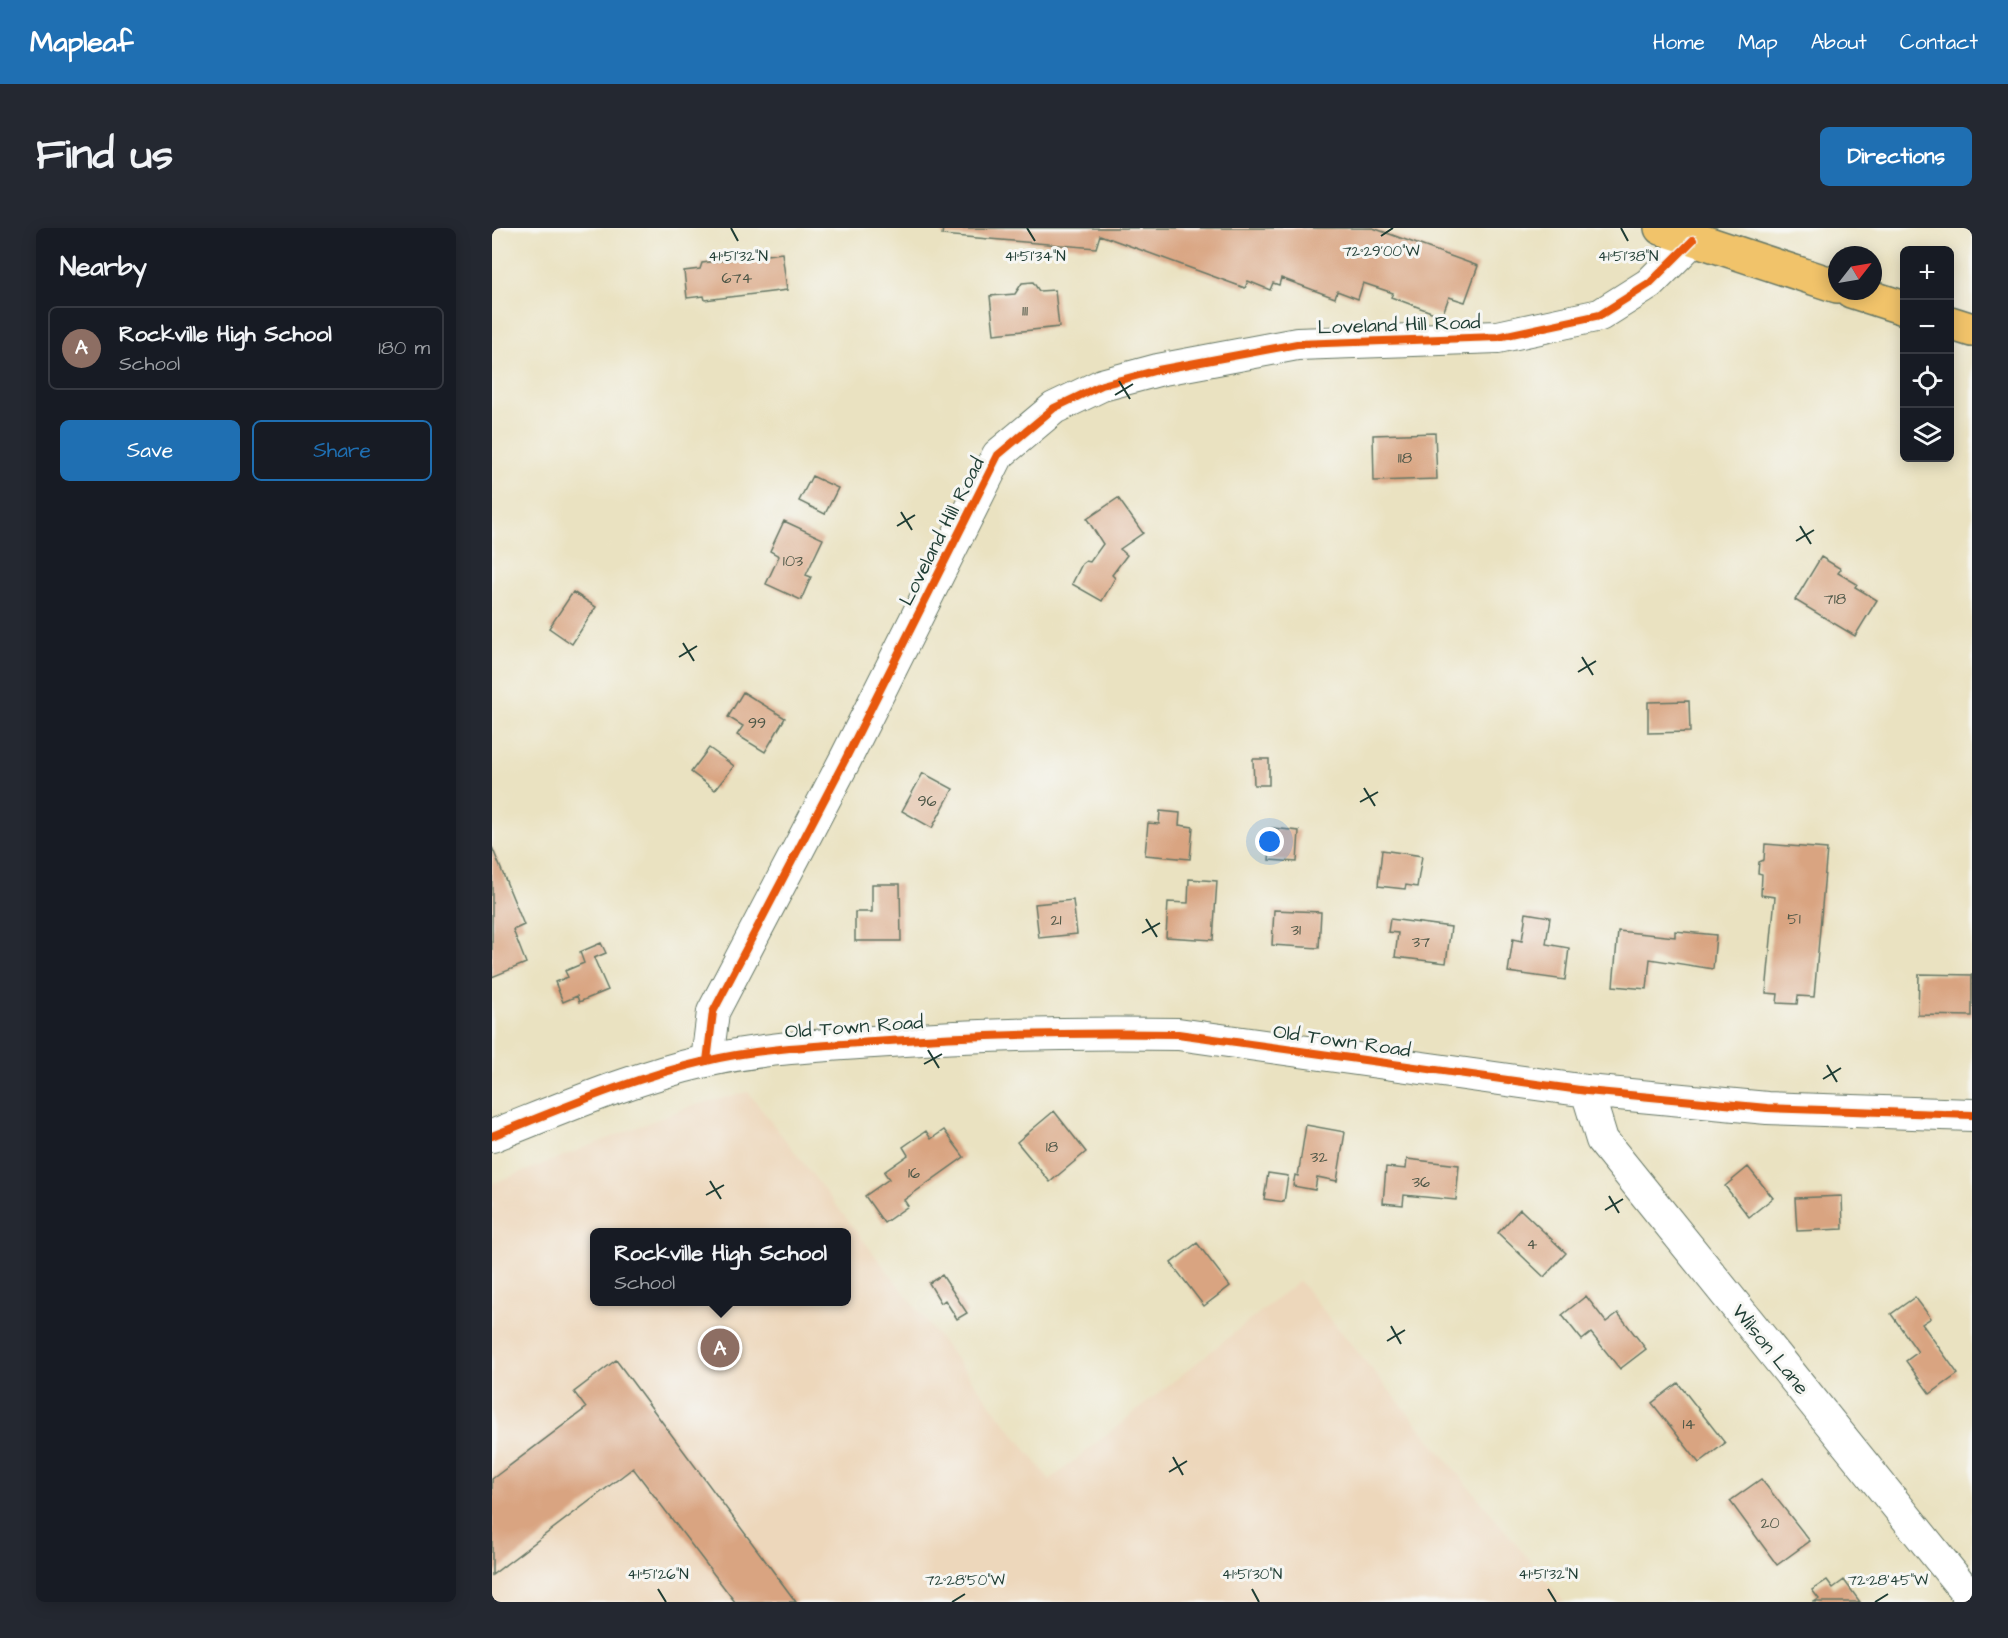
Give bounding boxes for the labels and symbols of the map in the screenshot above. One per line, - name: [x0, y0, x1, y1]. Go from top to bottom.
- text: 72°29'00"W: [1342, 241, 1420, 262]
- text: 41°51'32"N: [708, 246, 768, 267]
- text: 41°51'34"N: [1004, 246, 1066, 267]
- text: 41°51'38"N: [1598, 246, 1658, 267]
- north arrow: [1828, 246, 1882, 300]
- house number: 674: [722, 267, 752, 289]
- house number: 111: [1022, 300, 1028, 322]
- street label: Loveland Hill Road: [1317, 308, 1481, 342]
- house number: 118: [1398, 447, 1412, 469]
- street label: Loveland Hill Road: [892, 452, 991, 611]
- house number: 103: [783, 550, 803, 572]
- house number: 718: [1824, 588, 1846, 610]
- house number: 99: [748, 712, 766, 734]
- house number: 96: [917, 790, 937, 812]
- your location: [1255, 827, 1284, 856]
- house number: 51: [1787, 908, 1801, 930]
- house number: 21: [1050, 909, 1062, 931]
- house number: 31: [1291, 919, 1301, 941]
- house number: 37: [1412, 931, 1430, 953]
- street label: Old Town Road: [784, 1008, 924, 1046]
- street label: Old Town Road: [1271, 1017, 1412, 1065]
- house number: 18: [1046, 1136, 1058, 1158]
- house number: 32: [1310, 1146, 1328, 1168]
- house number: 16: [908, 1162, 920, 1184]
- house number: 36: [1412, 1171, 1430, 1193]
- house number: 4: [1527, 1233, 1538, 1255]
- street label: Wilson Lane: [1725, 1298, 1816, 1401]
- pin: A: [700, 1326, 740, 1370]
- house number: 14: [1683, 1413, 1696, 1435]
- house number: 20: [1760, 1512, 1780, 1534]
- text: 41°51'26"N: [627, 1564, 689, 1585]
- text: 41°51'30"N: [1222, 1564, 1282, 1585]
- text: 41°51'32"N: [1518, 1564, 1578, 1585]
- text: 72°28'50"W: [925, 1570, 1005, 1591]
- text: 72°28'45"W: [1848, 1570, 1928, 1591]

